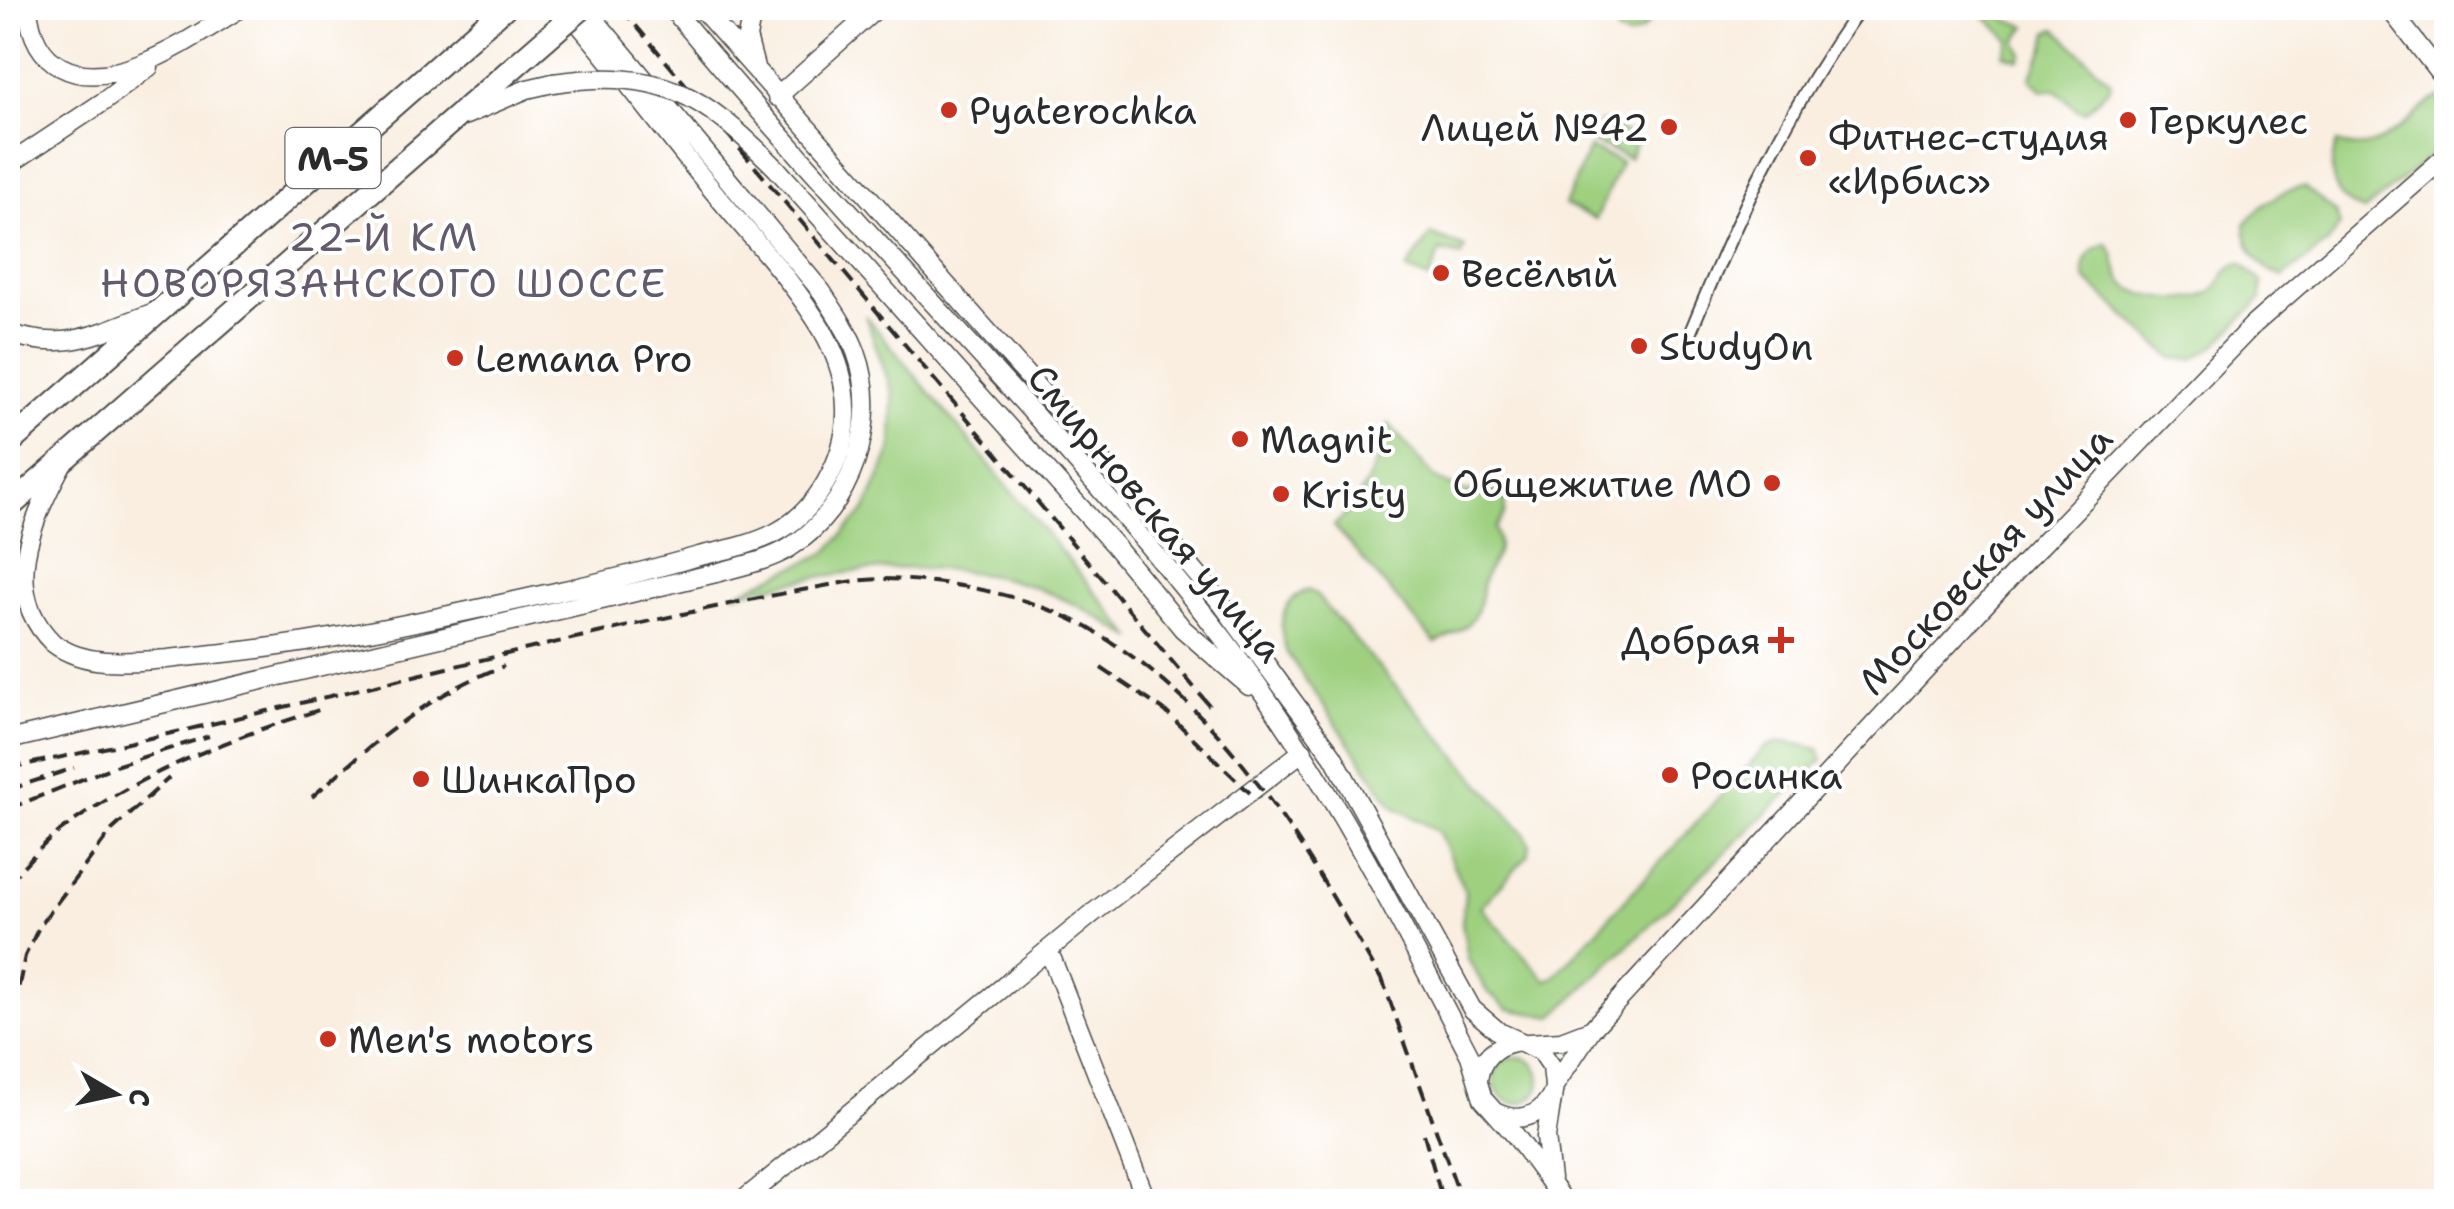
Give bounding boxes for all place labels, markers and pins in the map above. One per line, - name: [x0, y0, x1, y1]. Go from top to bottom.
- place label: Pyaterochka: [969, 85, 1197, 136]
- place label: Геркулес: [2148, 95, 2308, 146]
- marker: Pyaterochka: [938, 99, 960, 121]
- place label: Лицей №42: [1421, 102, 1649, 153]
- marker: Геркулес: [2117, 109, 2139, 131]
- place label: Фитнес-студия «Ирбис»: [1828, 111, 2109, 206]
- marker: Лицей №42: [1658, 116, 1680, 138]
- marker: Фитнес-студия «Ирбис»: [1797, 147, 1819, 169]
- place label: Весёлый: [1461, 248, 1618, 299]
- marker: Весёлый: [1430, 262, 1452, 284]
- place label: StudyOn: [1659, 321, 1813, 372]
- place label: Lemana Pro: [475, 333, 693, 384]
- marker: StudyOn: [1628, 335, 1650, 357]
- marker: Lemana Pro: [444, 347, 466, 369]
- place label: Magnit: [1260, 414, 1393, 465]
- marker: Magnit: [1229, 428, 1251, 450]
- place label: Общежитие МО: [1452, 458, 1752, 509]
- place label: Kristy: [1301, 469, 1407, 520]
- marker: Общежитие МО: [1761, 472, 1783, 494]
- marker: Kristy: [1270, 483, 1292, 505]
- place label: Добрая: [1621, 615, 1761, 666]
- marker: Добрая: [1770, 629, 1792, 651]
- place label: Росинка: [1690, 750, 1843, 801]
- place label: ШинкаПро: [441, 754, 637, 805]
- marker: Росинка: [1659, 764, 1681, 786]
- marker: ШинкаПро: [410, 768, 432, 790]
- place label: Men's motors: [348, 1014, 594, 1065]
- marker: Men's motors: [317, 1028, 339, 1050]

